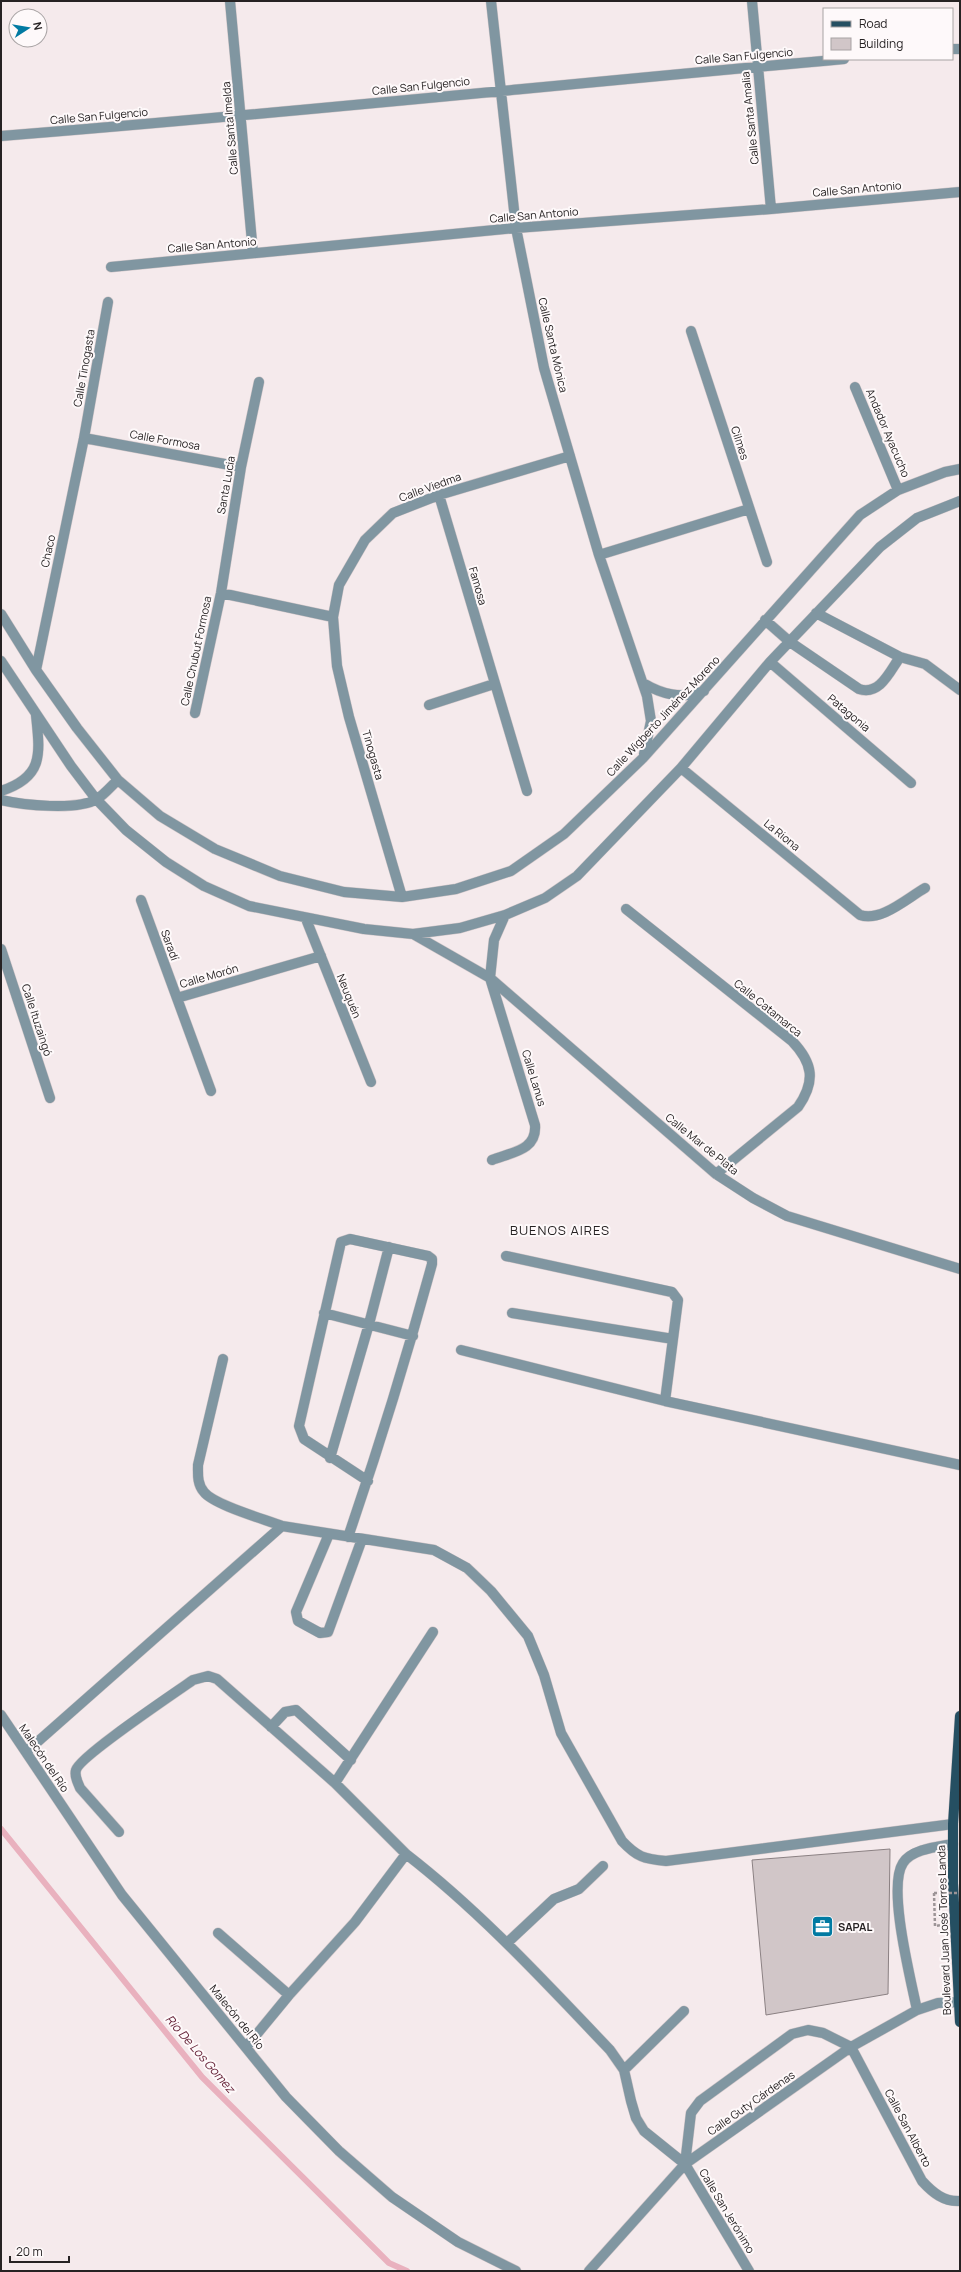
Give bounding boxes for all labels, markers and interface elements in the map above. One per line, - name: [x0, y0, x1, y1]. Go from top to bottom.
- north arrow: [8, 8, 48, 48]
- legend: [823, 8, 953, 60]
- text: Road: [859, 15, 887, 32]
- text: N: [30, 20, 46, 31]
- text: Building: [859, 35, 903, 52]
- street label: Calle San Fulgencio: [694, 44, 794, 67]
- street label: Calle Santa Amalia: [737, 71, 762, 165]
- street label: Calle San Fulgencio: [371, 73, 471, 98]
- street label: Calle Santa Imelda: [218, 81, 241, 175]
- street label: Calle San Fulgencio: [49, 104, 149, 127]
- street label: Calle San Antonio: [812, 177, 903, 200]
- street label: Calle San Antonio: [489, 203, 580, 226]
- street label: Calle San Antonio: [167, 233, 258, 256]
- street label: Calle Santa Mónica: [535, 296, 572, 394]
- street label: Calle Tinogasta: [69, 328, 98, 408]
- street label: Andador Ayacucho: [863, 386, 914, 480]
- street label: Cilmes: [728, 424, 753, 462]
- street label: Calle Formosa: [129, 426, 201, 453]
- street label: Santa Lucia: [213, 455, 238, 515]
- street label: Calle Viedma: [397, 468, 463, 505]
- street label: Chaco: [37, 533, 58, 569]
- street label: Famosa: [466, 565, 491, 607]
- street label: Calle Chubut Formosa: [177, 595, 214, 707]
- street label: Calle Wigberto Jiménez Moreno: [603, 652, 723, 779]
- street label: Patagonia: [825, 690, 874, 735]
- street label: Tinogasta: [359, 728, 388, 781]
- street label: La Riona: [761, 815, 804, 854]
- street label: Saradí: [158, 927, 183, 963]
- street label: Calle Morón: [178, 960, 240, 991]
- street label: Neuquén: [334, 972, 365, 1020]
- street label: Calle Catamarca: [731, 975, 806, 1040]
- street label: Calle Ituzaingó: [19, 982, 56, 1058]
- street label: Calle Lanus: [519, 1048, 550, 1108]
- street label: Calle Mar de Plata: [663, 1109, 742, 1178]
- district label: BUENOS AIRES: [510, 1221, 610, 1239]
- street label: Malecón del Río: [16, 1721, 73, 1795]
- street label: Boulevard Juan José Torres Landa: [933, 1845, 954, 2015]
- office icon: SAPAL: [810, 1914, 836, 1940]
- place label: SAPAL: [838, 1919, 872, 1934]
- street label: Malecón del Río: [207, 1981, 268, 2053]
- water label: Rio De Los Gomez: [162, 2011, 240, 2098]
- street label: Calle Guty Cárdenas: [704, 2067, 798, 2138]
- street label: Calle San Alberto: [882, 2086, 936, 2170]
- street label: Calle San Jerónimo: [696, 2166, 759, 2256]
- scale bar: [10, 2238, 69, 2264]
- text: 20 m: [16, 2243, 43, 2260]

